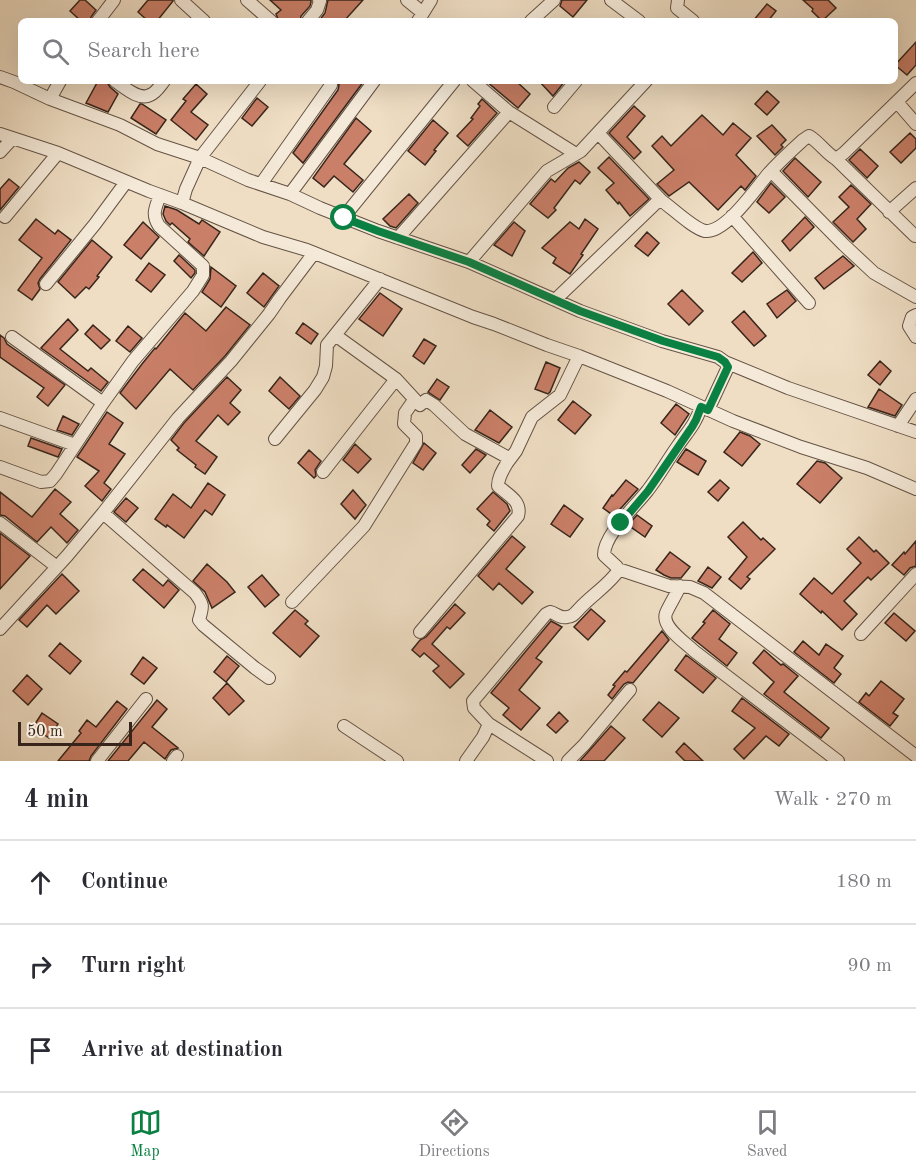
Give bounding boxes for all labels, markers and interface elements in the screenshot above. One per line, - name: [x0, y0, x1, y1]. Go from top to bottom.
- search box: [18, 18, 898, 84]
- icon: search: [39, 35, 72, 68]
- text: Search here: [87, 40, 200, 62]
- route start: [330, 204, 356, 230]
- route end: [607, 509, 633, 535]
- scale bar: [18, 719, 132, 746]
- text: 50 m: [27, 724, 63, 740]
- text: 4 min: [24, 787, 89, 813]
- text: Walk · 270 m: [773, 790, 892, 810]
- icon: ahead: [24, 866, 57, 899]
- text: Continue: [81, 871, 168, 893]
- text: 180 m: [836, 872, 892, 892]
- icon: right: [24, 950, 57, 983]
- text: Turn right: [81, 955, 185, 977]
- text: 90 m: [847, 956, 892, 976]
- icon: arrive: [24, 1034, 57, 1067]
- text: Arrive at destination: [81, 1039, 283, 1061]
- tab: Map: [129, 1106, 162, 1162]
- tab: Directions: [419, 1106, 490, 1162]
- tab: Saved: [747, 1106, 787, 1162]

